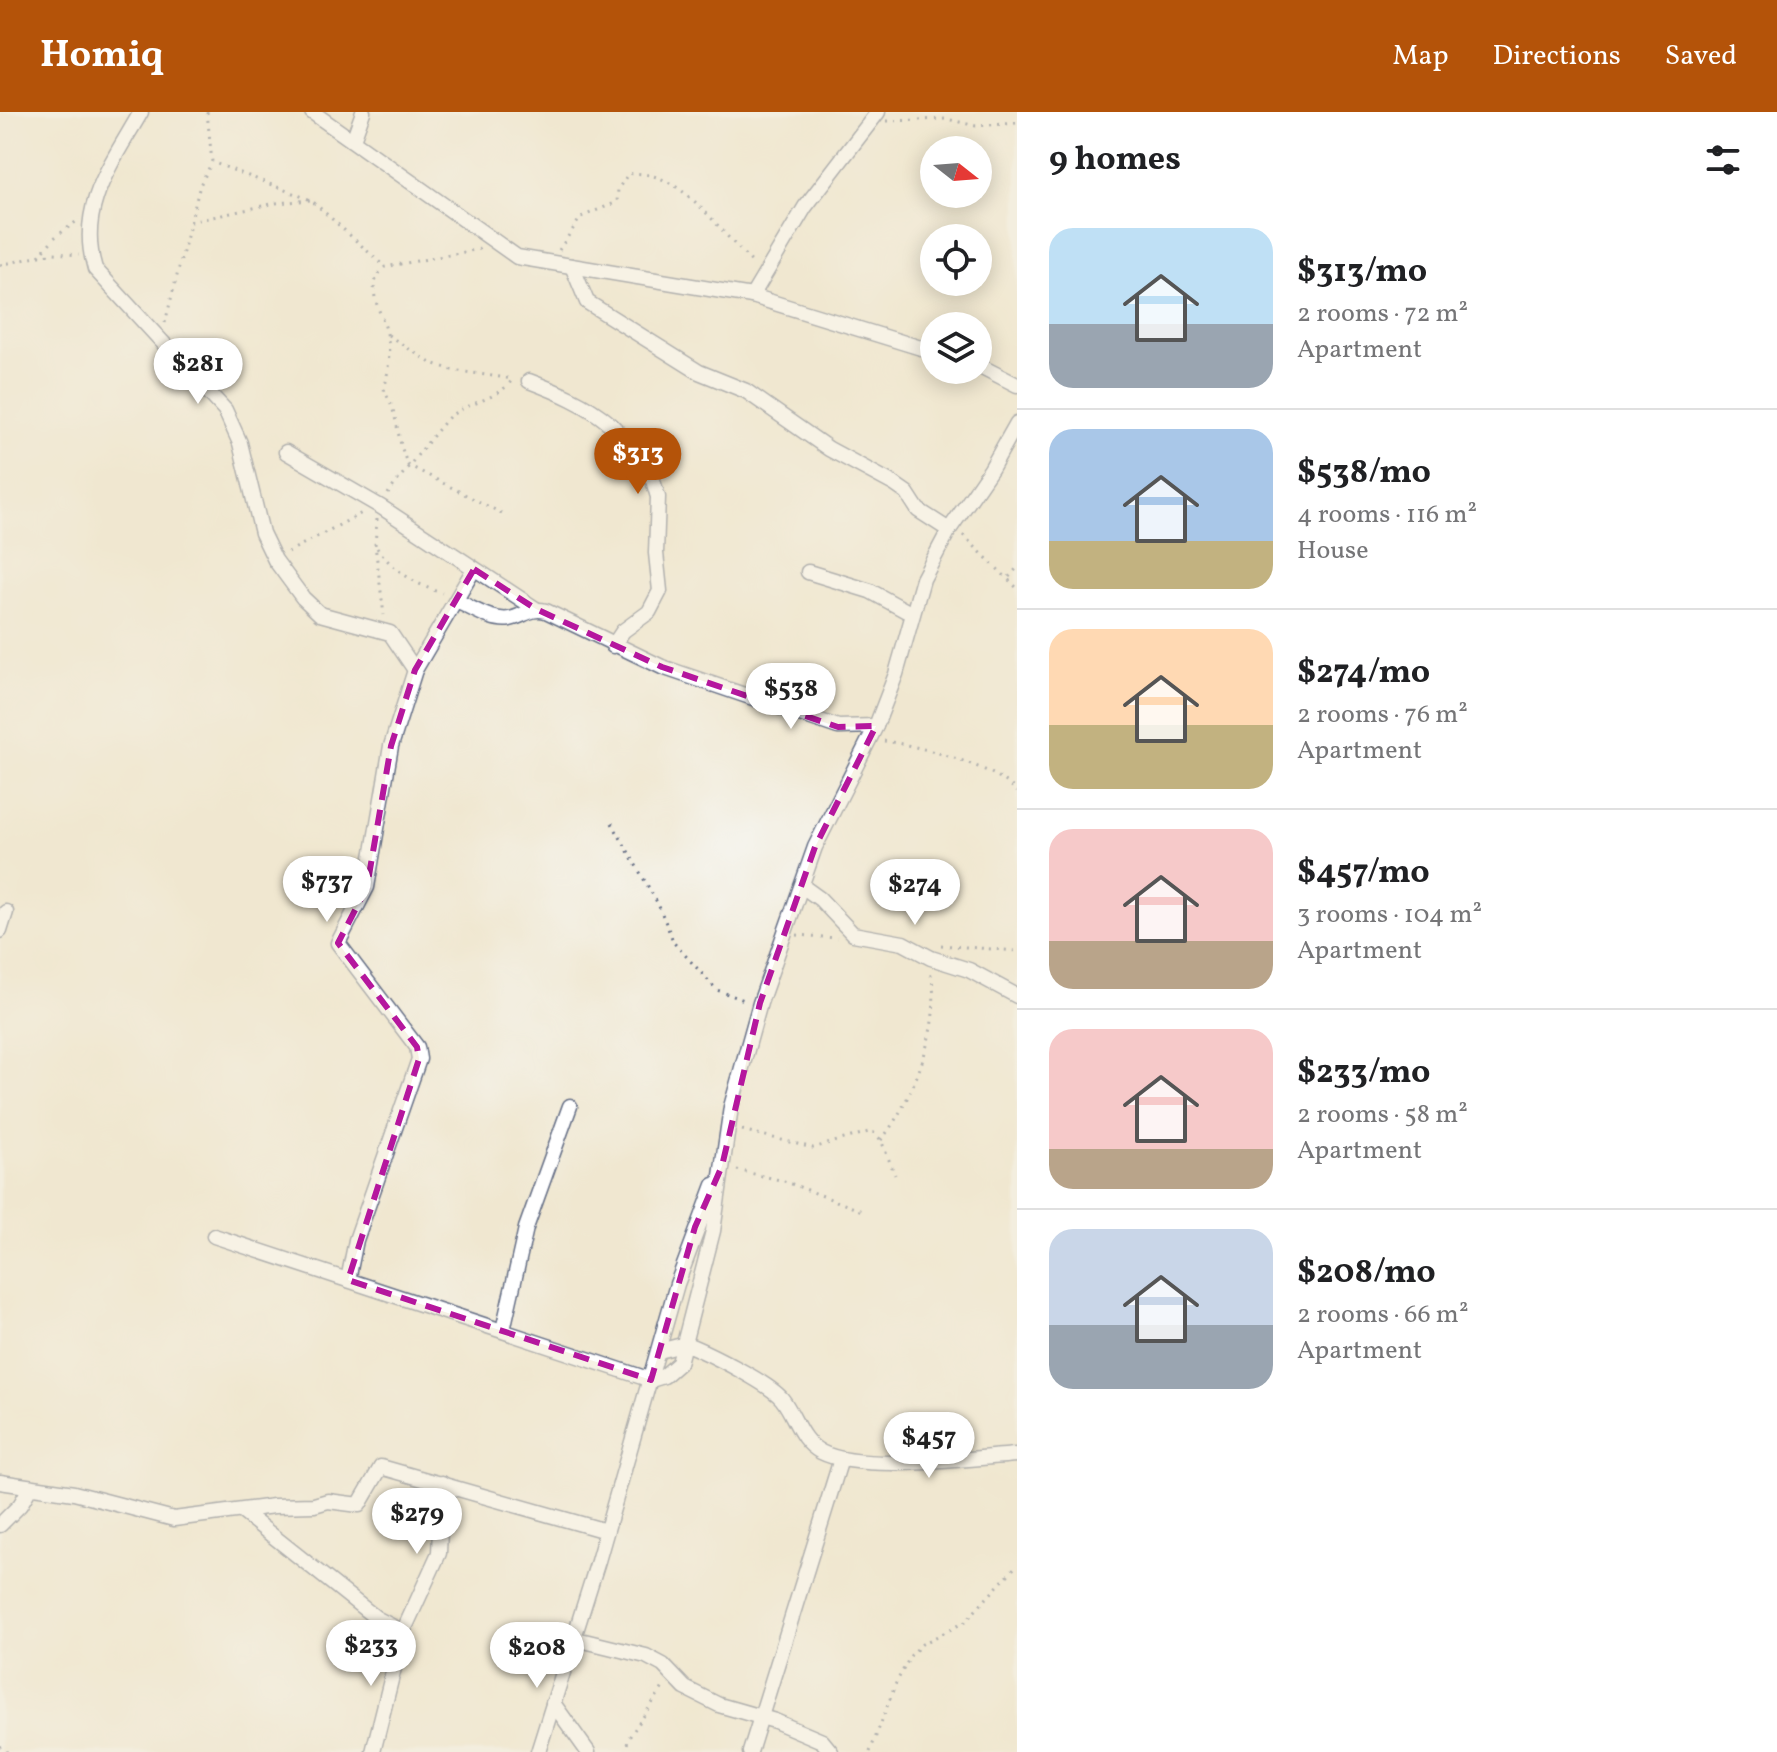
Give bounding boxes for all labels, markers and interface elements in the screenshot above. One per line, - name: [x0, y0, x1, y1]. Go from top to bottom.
- text: Homiq: [40, 30, 163, 83]
- text: Map: [1393, 37, 1449, 76]
- text: Directions: [1493, 37, 1621, 76]
- text: Saved: [1665, 37, 1737, 76]
- north arrow: [920, 136, 992, 208]
- map controls: [920, 136, 992, 384]
- text: 9 homes: [1049, 137, 1181, 184]
- icon: filters: [1701, 138, 1745, 182]
- button: locate: [920, 224, 992, 296]
- text: $313/mo: [1297, 249, 1427, 296]
- icon: home: [1113, 260, 1209, 356]
- text: 2 rooms · 72 m²: [1297, 296, 1468, 332]
- button: layers: [920, 312, 992, 384]
- text: Apartment: [1297, 332, 1422, 368]
- pin: $281: [151, 338, 245, 406]
- text: $281: [172, 346, 224, 382]
- pin: $313: [591, 428, 685, 496]
- text: $313: [612, 436, 664, 472]
- text: $538/mo: [1297, 450, 1431, 497]
- icon: home: [1113, 461, 1209, 557]
- text: 4 rooms · 116 m²: [1297, 497, 1477, 533]
- text: House: [1297, 533, 1369, 569]
- text: $274/mo: [1297, 650, 1430, 697]
- icon: home: [1113, 661, 1209, 757]
- pin: $538: [744, 663, 838, 731]
- text: $538: [764, 671, 818, 707]
- text: 2 rooms · 76 m²: [1297, 697, 1468, 733]
- text: Apartment: [1297, 733, 1422, 769]
- text: $457/mo: [1297, 850, 1430, 897]
- pin: $737: [280, 856, 374, 924]
- pin: $274: [868, 859, 962, 927]
- icon: home: [1113, 861, 1209, 957]
- text: $737: [301, 864, 353, 900]
- text: $274: [888, 867, 942, 903]
- text: 3 rooms · 104 m²: [1297, 897, 1482, 933]
- text: Apartment: [1297, 933, 1422, 969]
- text: $233/mo: [1297, 1050, 1431, 1097]
- icon: home: [1113, 1061, 1209, 1157]
- text: 2 rooms · 58 m²: [1297, 1097, 1468, 1133]
- text: Apartment: [1297, 1133, 1422, 1169]
- text: $208/mo: [1297, 1250, 1436, 1297]
- icon: home: [1113, 1261, 1209, 1357]
- text: 2 rooms · 66 m²: [1297, 1297, 1469, 1333]
- text: Apartment: [1297, 1333, 1422, 1369]
- pin: $457: [882, 1412, 976, 1480]
- text: $457: [902, 1420, 956, 1456]
- pin: $279: [370, 1488, 464, 1556]
- text: $279: [390, 1496, 444, 1532]
- pin: $233: [324, 1620, 418, 1688]
- pin: $208: [490, 1622, 584, 1690]
- text: $233: [344, 1628, 398, 1664]
- text: $208: [508, 1630, 566, 1666]

